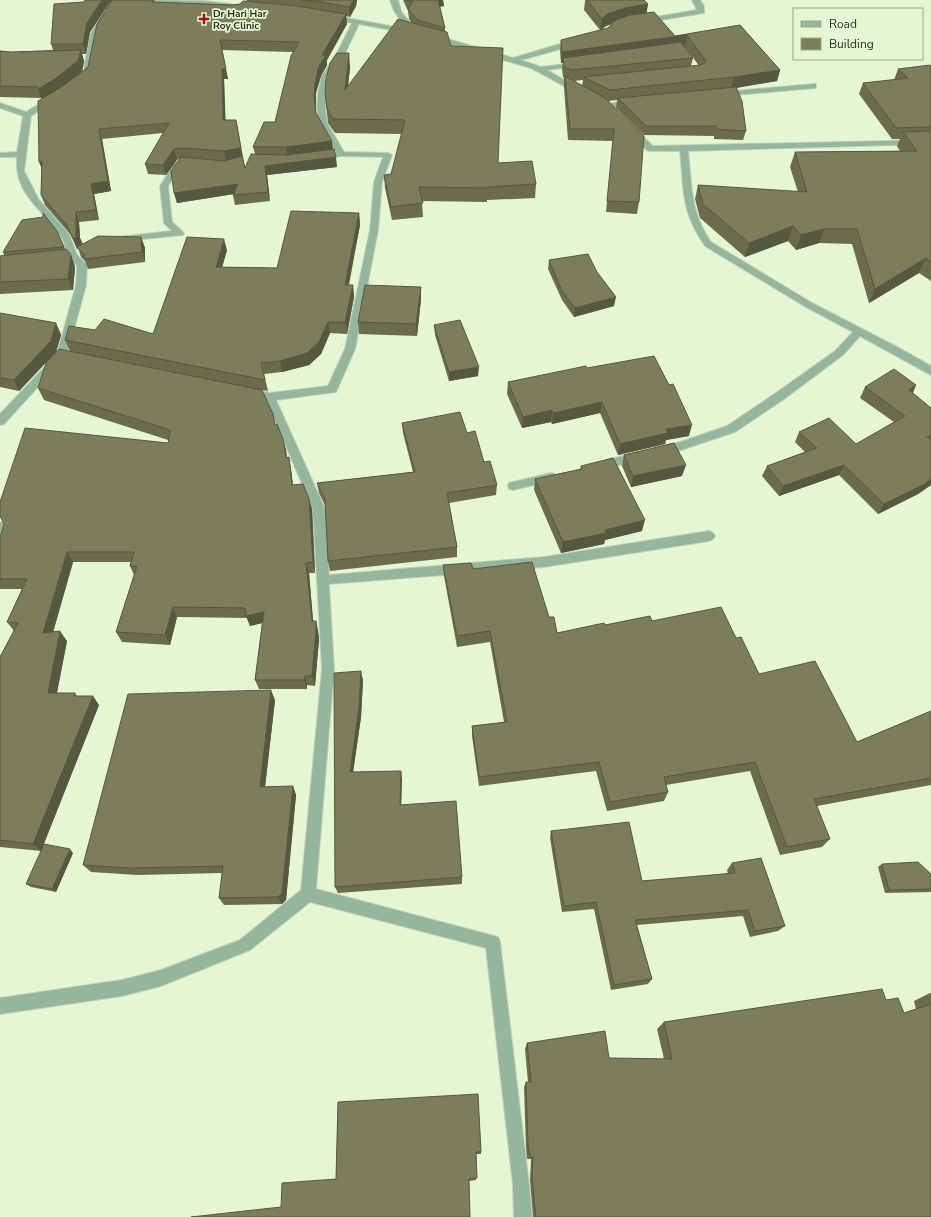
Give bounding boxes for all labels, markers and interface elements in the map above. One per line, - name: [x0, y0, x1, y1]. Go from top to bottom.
- place label: Dr Hari Har Roy Clinic: [213, 7, 267, 33]
- legend: [793, 8, 923, 60]
- marker: Dr Hari Har Roy Clinic: [198, 13, 210, 25]
- text: Road: [829, 16, 857, 32]
- text: Building: [829, 36, 874, 52]

